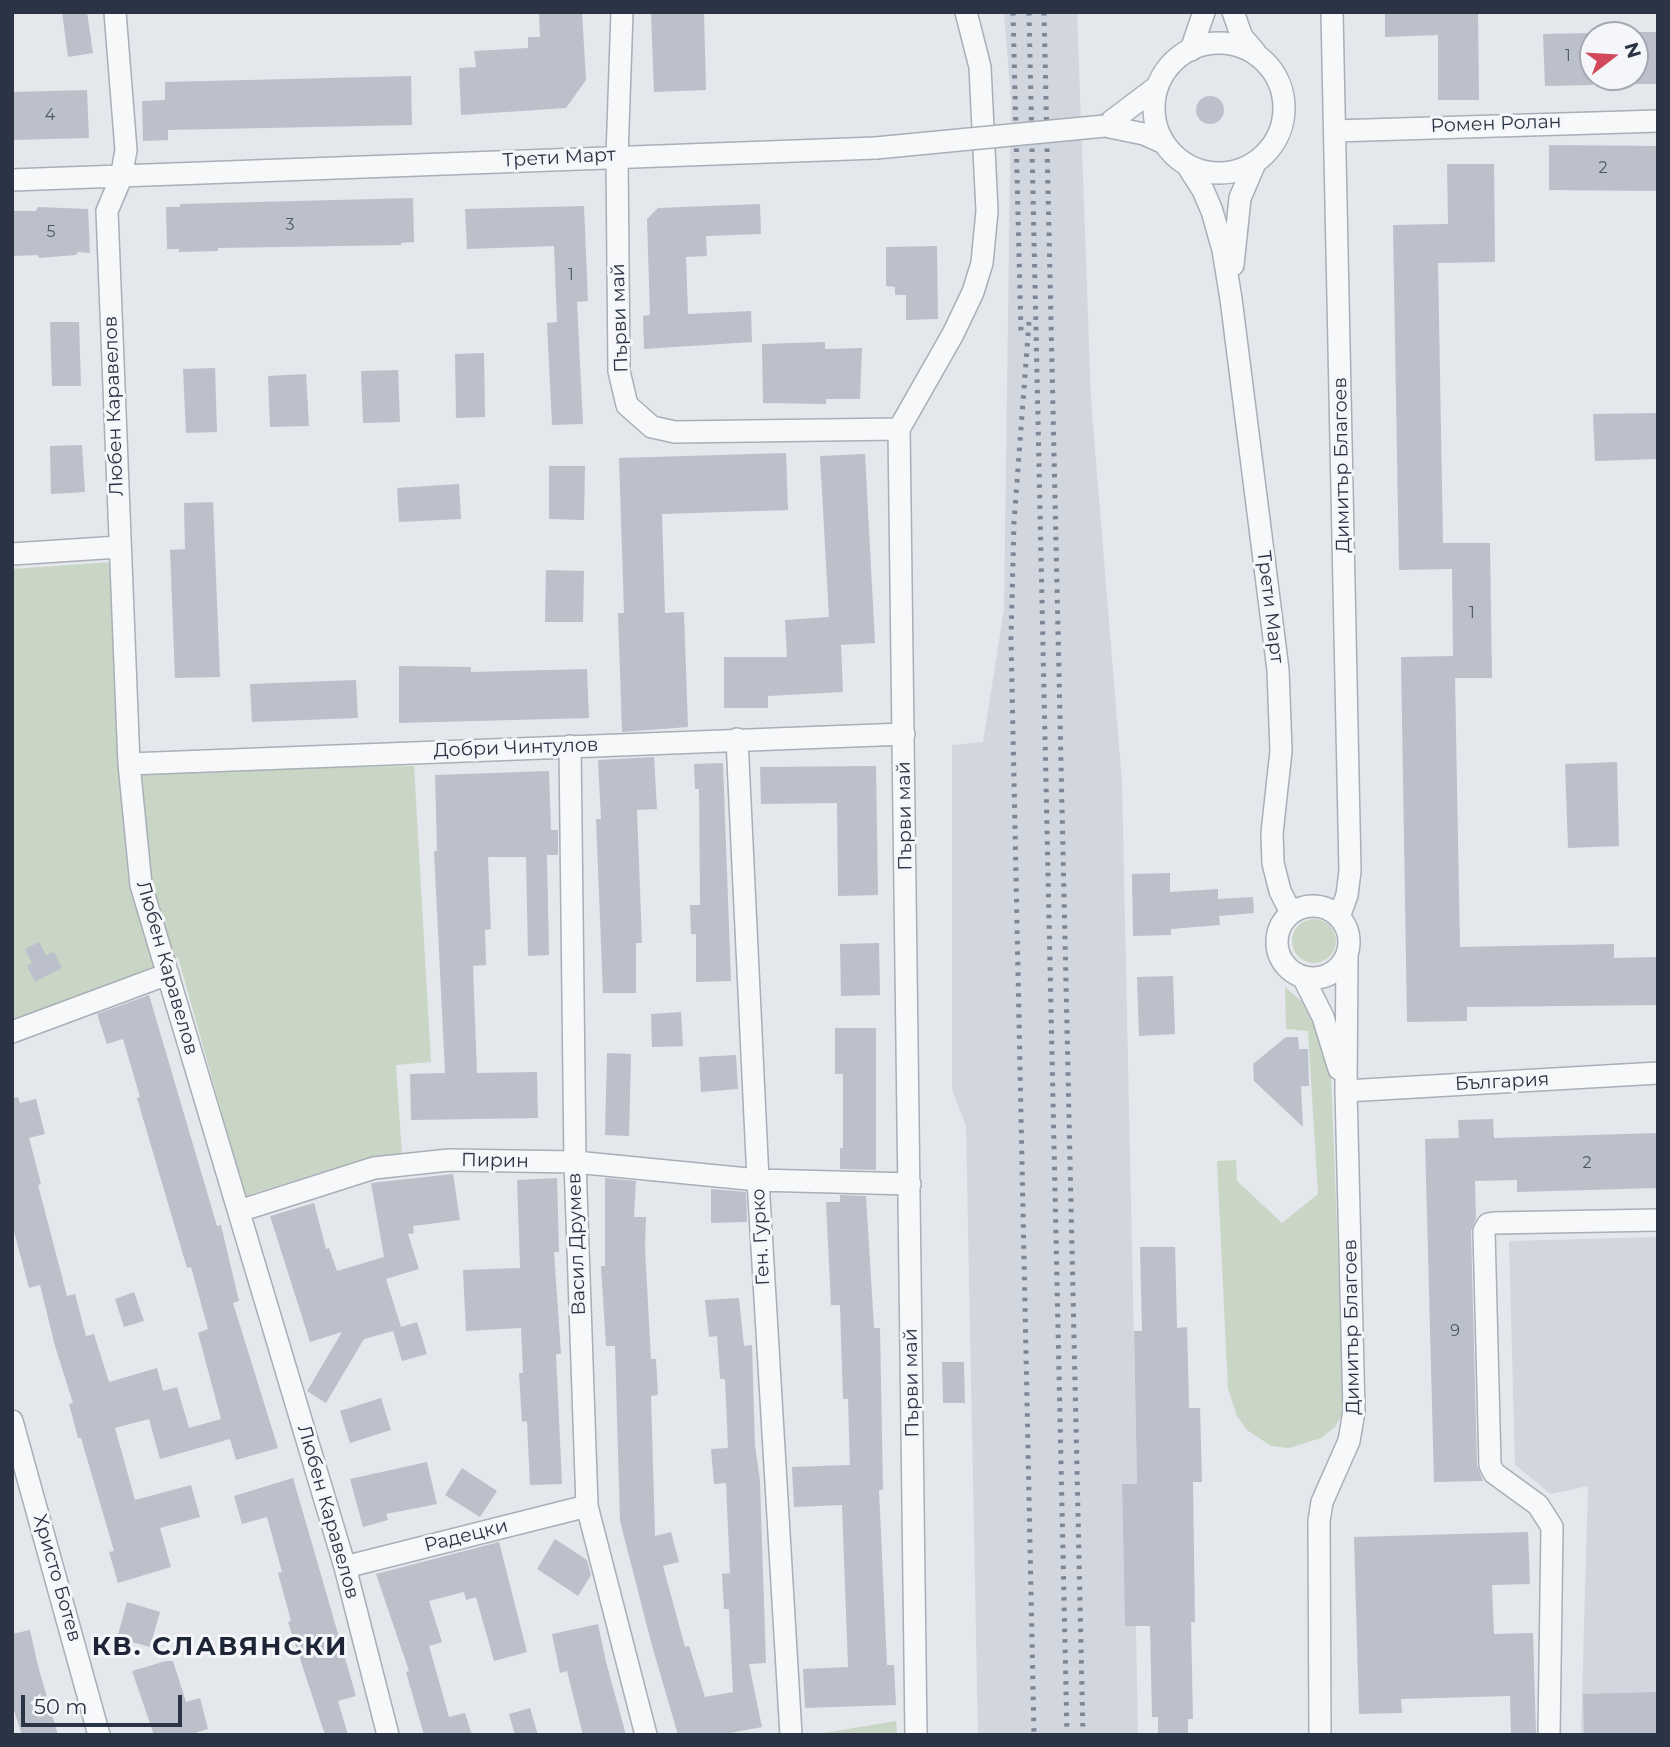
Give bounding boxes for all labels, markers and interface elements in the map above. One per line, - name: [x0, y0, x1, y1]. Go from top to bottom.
- north arrow: [1579, 21, 1649, 91]
- text: N: [1619, 40, 1646, 61]
- house number: 1: [1565, 46, 1571, 66]
- house number: 4: [45, 105, 55, 125]
- street label: Ромен Ролан: [1430, 110, 1562, 138]
- street label: Трети Март: [502, 144, 616, 172]
- house number: 2: [1598, 158, 1608, 178]
- house number: 3: [285, 215, 295, 235]
- house number: 5: [46, 222, 56, 242]
- street label: Първи май: [607, 263, 633, 373]
- house number: 1: [568, 265, 574, 285]
- street label: Любен Каравелов: [99, 316, 129, 496]
- street label: Димитър Благоев: [1329, 377, 1355, 553]
- street label: Трети Март: [1252, 549, 1288, 665]
- house number: 1: [1469, 603, 1475, 623]
- street label: Добри Чинтулов: [433, 734, 599, 762]
- street label: Първи май: [893, 761, 917, 871]
- street label: Любен Каравелов: [131, 878, 203, 1058]
- street label: България: [1454, 1068, 1550, 1096]
- street label: Пирин: [461, 1149, 529, 1173]
- house number: 2: [1582, 1153, 1592, 1173]
- street label: Васил Друмев: [563, 1172, 591, 1316]
- street label: Ген. Гурко: [747, 1188, 775, 1286]
- street label: Димитър Благоев: [1339, 1239, 1365, 1415]
- house number: 9: [1450, 1321, 1460, 1341]
- street label: Първи май: [900, 1328, 924, 1438]
- street label: Любен Каравелов: [292, 1422, 364, 1602]
- street label: Христо Ботев: [28, 1512, 86, 1644]
- street label: Радецки: [422, 1515, 510, 1557]
- district label: КВ. СЛАВЯНСКИ: [93, 1631, 347, 1663]
- scale bar: [24, 1680, 186, 1724]
- text: 50 m: [34, 1694, 88, 1719]

